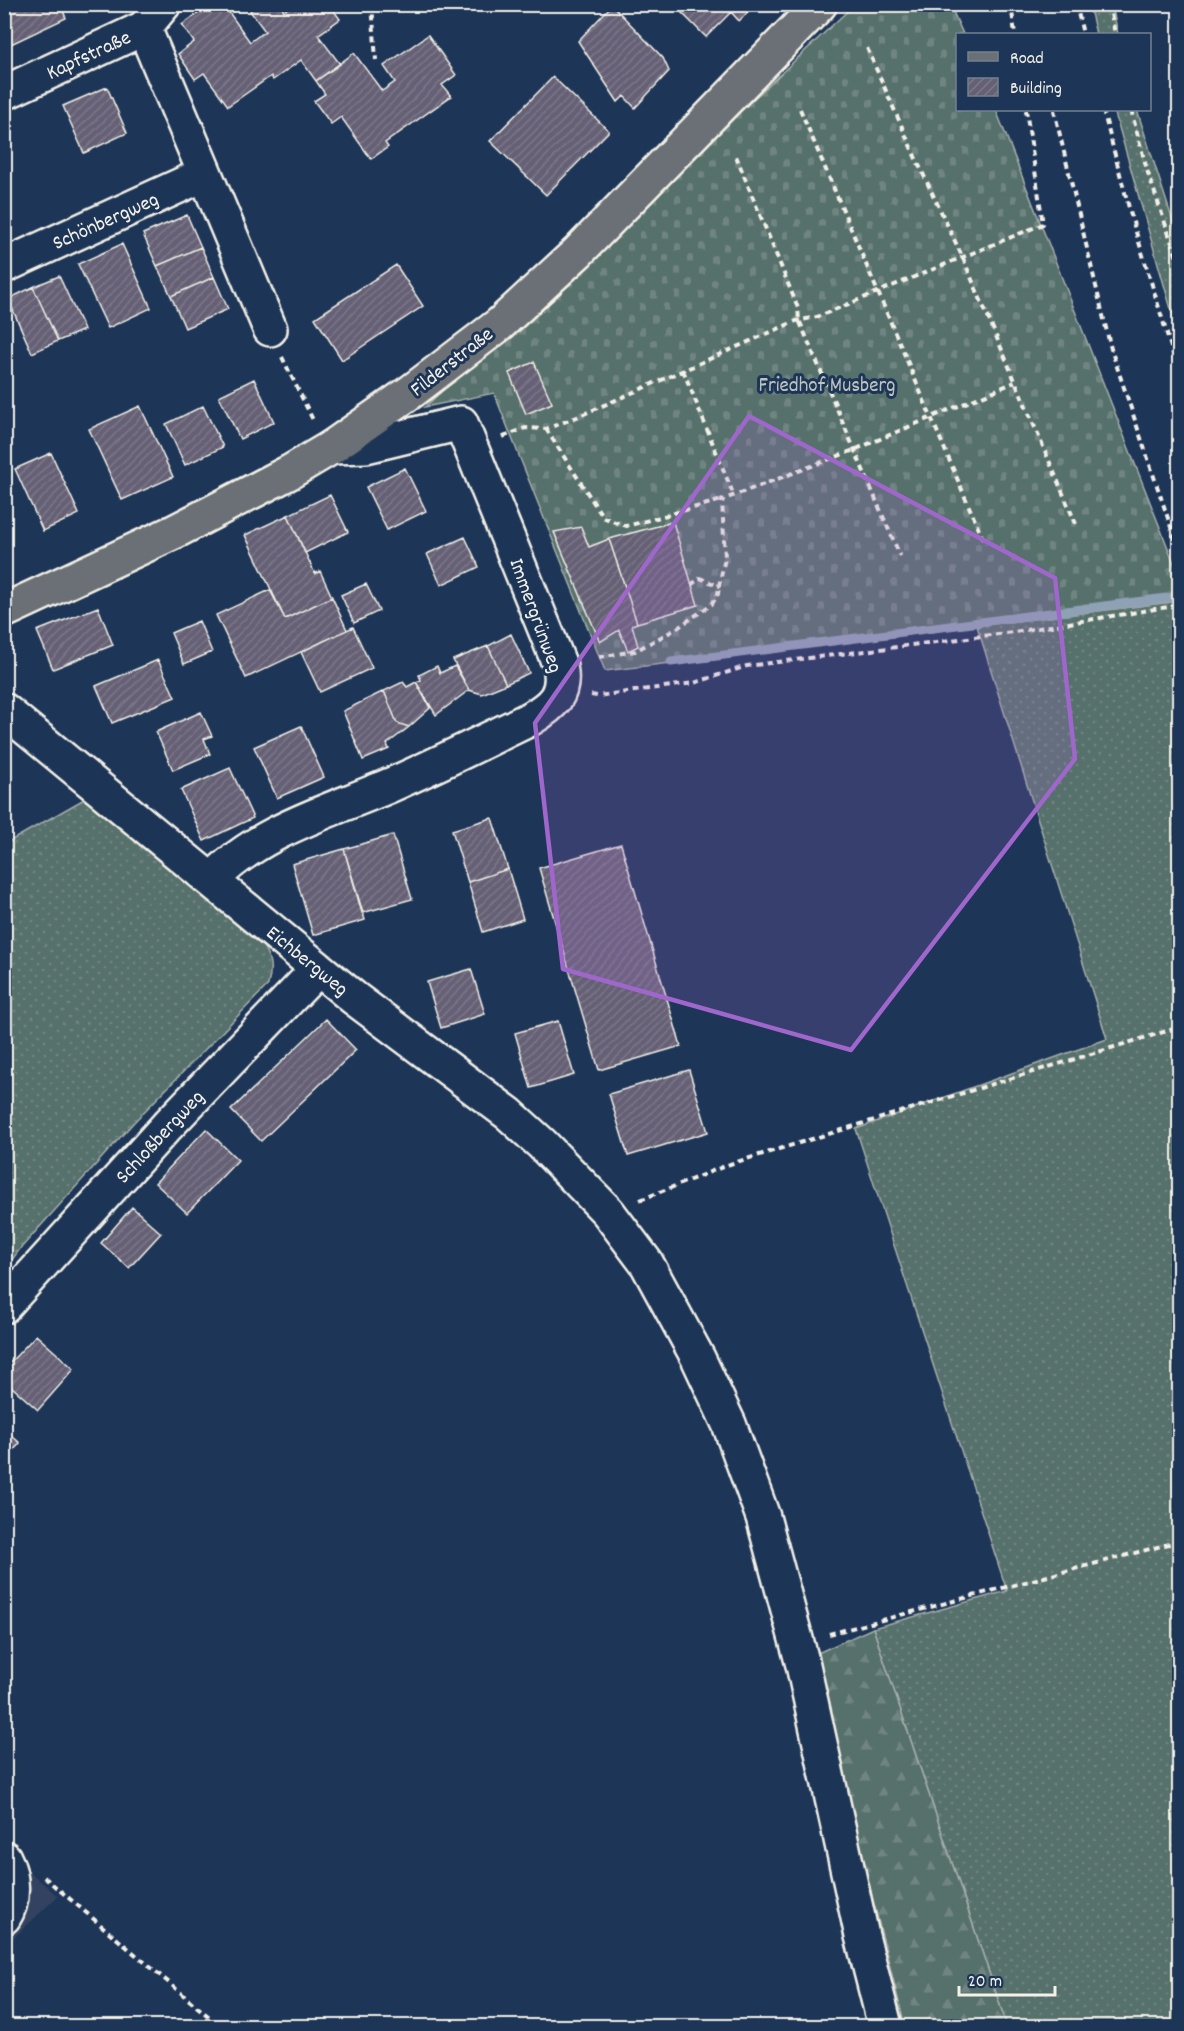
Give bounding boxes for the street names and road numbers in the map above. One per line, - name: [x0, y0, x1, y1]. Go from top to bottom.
- street label: Kapfstraße: [42, 24, 136, 89]
- street label: Schönbergweg: [48, 186, 164, 260]
- street label: Filderstraße: [405, 321, 501, 406]
- street label: Immergrünweg: [500, 554, 569, 678]
- street label: Eichbergweg: [258, 920, 354, 1005]
- street label: Schloßbergweg: [110, 1084, 213, 1192]

